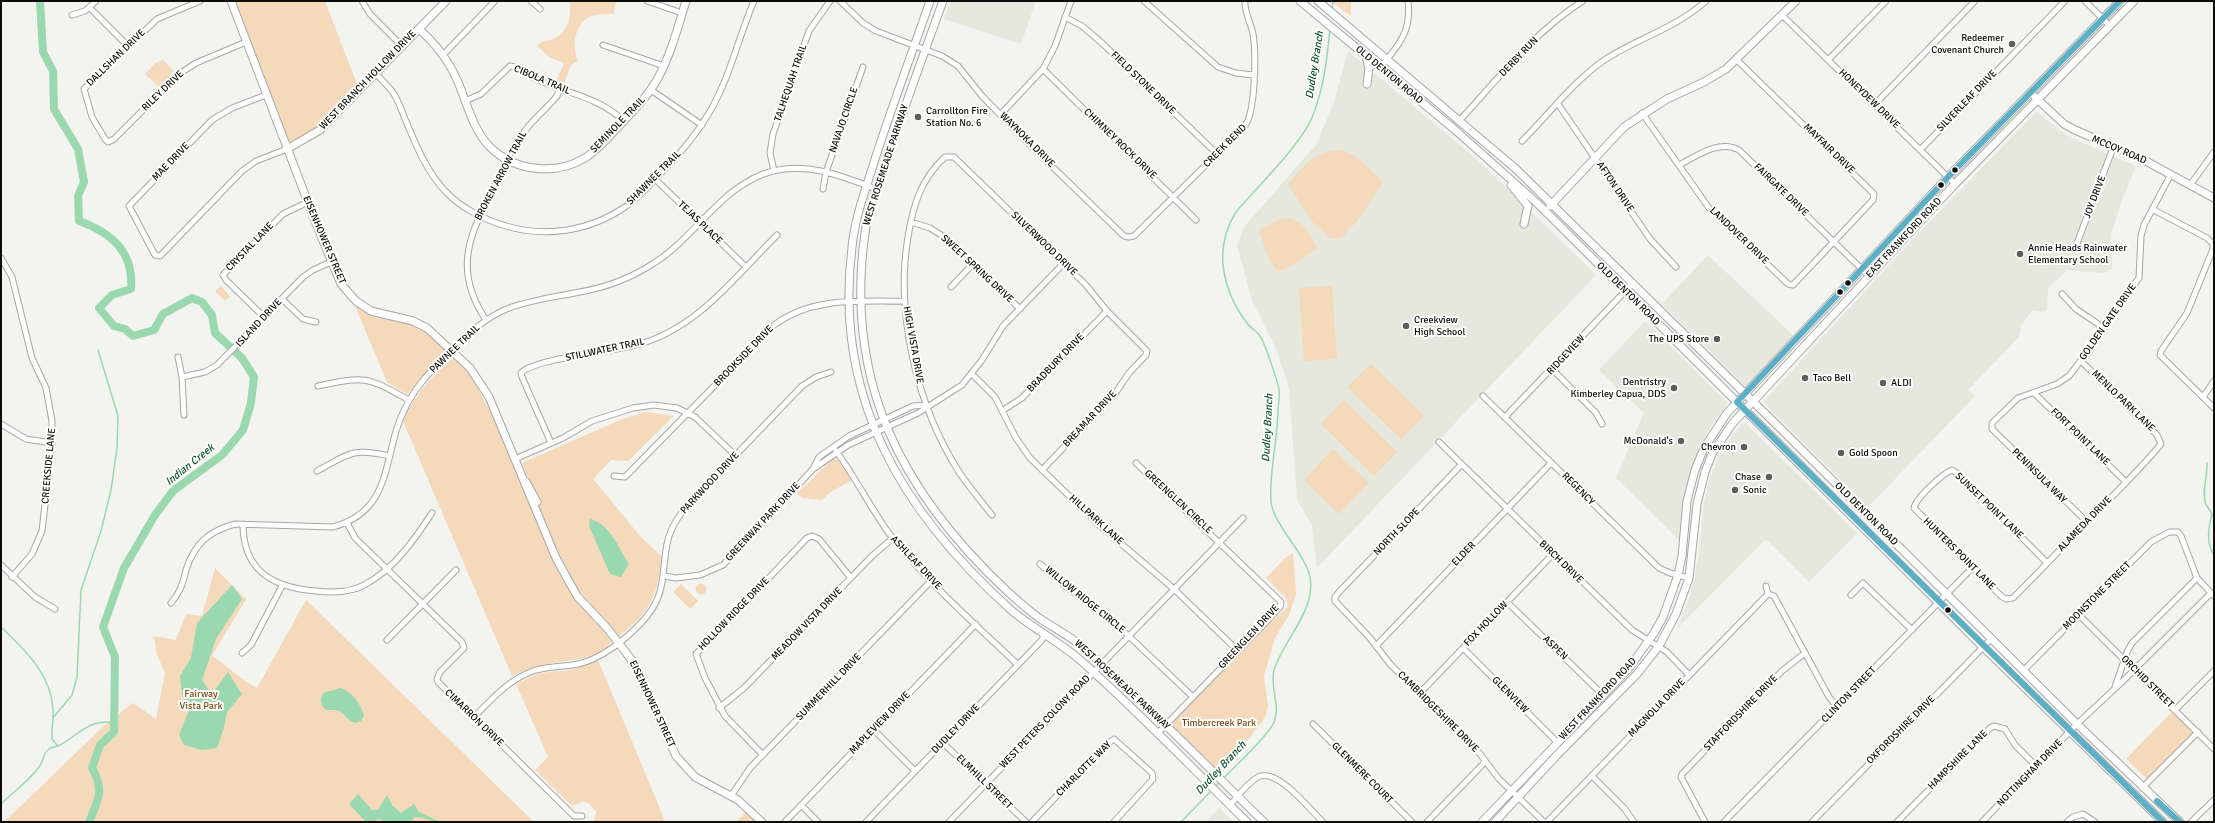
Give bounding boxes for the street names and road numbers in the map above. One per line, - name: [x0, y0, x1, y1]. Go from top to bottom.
- street label: DALLSHAN DRIVE: [84, 27, 148, 89]
- street label: WEST BRANCH HOLLOW DRIVE: [317, 28, 419, 132]
- street label: DERBY RUN: [1497, 35, 1541, 79]
- street label: TALHEQUAH TRAIL: [772, 43, 810, 123]
- street label: OLD DENTON ROAD: [1353, 43, 1425, 107]
- street label: FIELD STONE DRIVE: [1108, 49, 1178, 117]
- street label: CIBOLA TRAIL: [512, 63, 572, 97]
- street label: HONEYDEW DRIVE: [1836, 67, 1902, 131]
- street label: RILEY DRIVE: [139, 68, 187, 114]
- street label: SILVERLEAF DRIVE: [1934, 68, 2000, 134]
- street label: NAVAJO CIRCLE: [827, 86, 861, 154]
- street label: SEMINOLE TRAIL: [588, 94, 648, 156]
- street label: WEST ROSEMEADE PARKWAY: [861, 103, 911, 227]
- street label: CHIMNEY ROCK DRIVE: [1081, 106, 1159, 182]
- street label: WAYNOKA DRIVE: [997, 110, 1057, 170]
- street label: MAYFAIR DRIVE: [1801, 121, 1857, 177]
- street label: CREEK BEND: [1201, 122, 1249, 170]
- street label: BROKEN ARROW TRAIL: [472, 129, 530, 223]
- street label: MCCOY ROAD: [2090, 133, 2148, 167]
- street label: MAE DRIVE: [150, 140, 192, 184]
- street label: SHAWNEE TRAIL: [624, 148, 684, 208]
- street label: AFTON DRIVE: [1594, 159, 1636, 215]
- street label: FAIRGATE DRIVE: [1751, 161, 1811, 219]
- street label: JOY DRIVE: [2081, 174, 2109, 220]
- street label: EISENHOWER STREET: [300, 194, 348, 286]
- street label: EAST FRANKFORD ROAD: [1864, 195, 1944, 281]
- street label: TEJAS PLACE: [675, 199, 725, 247]
- street label: LANDOVER DRIVE: [1707, 205, 1771, 267]
- street label: SILVERWOOD DRIVE: [1008, 209, 1080, 279]
- street label: CRYSTAL LANE: [224, 220, 276, 274]
- street label: SWEET SPRING DRIVE: [938, 232, 1016, 306]
- street label: OLD DENTON ROAD: [1594, 260, 1662, 328]
- street label: GOLDEN GATE DRIVE: [2077, 281, 2139, 363]
- street label: ISLAND DRIVE: [233, 296, 285, 350]
- street label: HIGH VISTA DRIVE: [900, 305, 926, 385]
- street label: PAWNEE TRAIL: [428, 322, 482, 376]
- street label: BROOKSIDE DRIVE: [712, 323, 776, 389]
- street label: BRADBURY DRIVE: [1025, 331, 1087, 395]
- street label: RIDGEVIEW: [1544, 332, 1588, 378]
- street label: STILLWATER TRAIL: [564, 336, 646, 364]
- street label: MENLO PARK LANE: [2089, 368, 2157, 434]
- street label: BREAMAR DRIVE: [1061, 388, 1119, 450]
- street label: FORT POINT LANE: [2048, 406, 2112, 468]
- street label: CREEKSIDE LANE: [40, 428, 58, 504]
- street label: PENINSULA WAY: [2009, 446, 2069, 506]
- street label: PARKWOOD DRIVE: [678, 450, 742, 516]
- street label: GREENGLEN CIRCLE: [1142, 467, 1214, 537]
- street label: REGENCY: [1559, 470, 1597, 508]
- street label: SUNSET POINT LANE: [1952, 470, 2026, 542]
- street label: GREENWAY PARK DRIVE: [723, 480, 803, 564]
- street label: OLD DENTON ROAD: [1832, 480, 1900, 548]
- street label: HILLPARK LANE: [1066, 492, 1126, 548]
- street label: ALAMEDA DRIVE: [2055, 494, 2115, 554]
- street label: NORTH SLOPE: [1371, 506, 1423, 558]
- street label: HUNTERS POINT LANE: [1920, 515, 1998, 593]
- street label: ASHLEAF DRIVE: [888, 533, 944, 593]
- street label: BIRCH DRIVE: [1536, 538, 1586, 586]
- street label: ELDER: [1450, 539, 1478, 569]
- street label: MOONSTONE STREET: [2060, 559, 2134, 633]
- street label: WILLOW RIDGE CIRCLE: [1042, 564, 1128, 636]
- street label: HOLLOW RIDGE DRIVE: [696, 575, 772, 653]
- street label: MEADOW VISTA DRIVE: [769, 585, 845, 663]
- street label: FOX HOLLOW: [1462, 599, 1510, 649]
- street label: GREENGLEN DRIVE: [1216, 602, 1282, 672]
- street label: ASPEN: [1540, 633, 1570, 663]
- street label: WEST ROSEMEADE PARKWAY: [1072, 638, 1172, 732]
- street label: SUMMERHILL DRIVE: [794, 651, 864, 723]
- street label: ORCHID STREET: [2118, 653, 2176, 711]
- street label: WEST FRANKFORD ROAD: [1557, 655, 1639, 743]
- street label: EISENHOWER STREET: [627, 659, 677, 749]
- street label: CLINTON STREET: [1819, 664, 1879, 726]
- street label: CAMBRIDGESHIRE DRIVE: [1395, 669, 1481, 755]
- street label: STAFFORDSHIRE DRIVE: [1702, 672, 1780, 754]
- street label: WEST PETERS COLONY ROAD: [997, 673, 1093, 771]
- street label: GLENVIEW: [1489, 674, 1531, 716]
- street label: MAGNOLIA DRIVE: [1626, 676, 1688, 740]
- street label: CIMARRON DRIVE: [442, 687, 506, 749]
- street label: MAPLEVIEW DRIVE: [847, 689, 913, 757]
- street label: OXFORDSHIRE DRIVE: [1864, 693, 1938, 767]
- street label: DUDLEY DRIVE: [929, 702, 983, 756]
- street label: HAMPSHIRE LANE: [1926, 728, 1990, 792]
- street label: NOTTINGHAM DRIVE: [1995, 737, 2065, 809]
- street label: CHARLOTTE WAY: [1054, 739, 1114, 799]
- street label: GLENMERE COURT: [1329, 740, 1395, 806]
- street label: ELMHILL STREET: [953, 752, 1015, 812]

